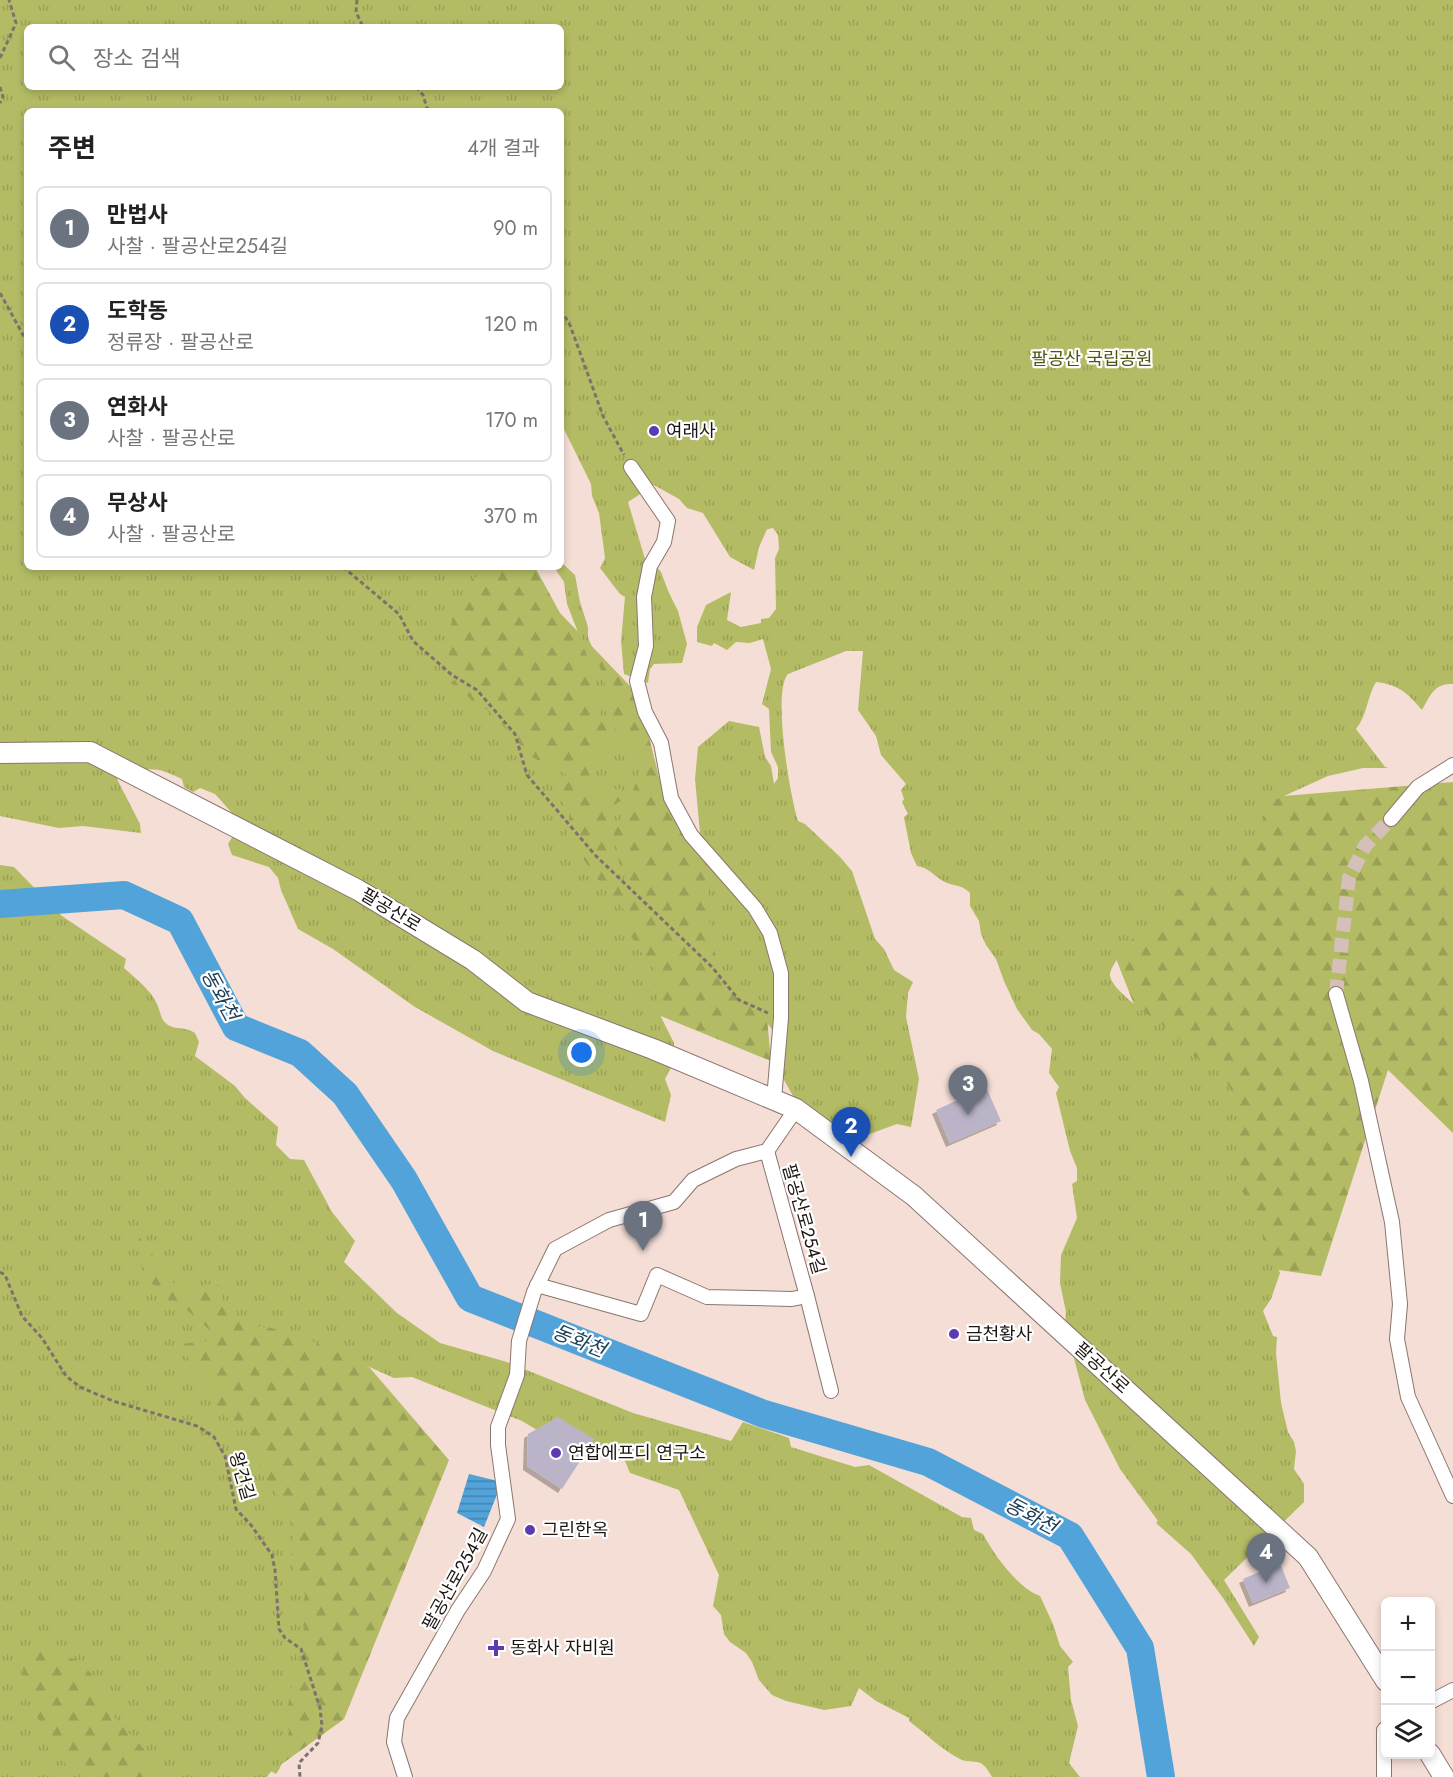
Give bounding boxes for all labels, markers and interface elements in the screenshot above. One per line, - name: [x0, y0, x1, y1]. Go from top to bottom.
- search box: [24, 24, 564, 90]
- icon: search: [45, 41, 78, 74]
- text: 장소 검색: [93, 42, 181, 74]
- text: 주변: [48, 129, 96, 167]
- text: 4개 결과: [467, 134, 540, 163]
- text: 만법사: [107, 198, 168, 230]
- text: 1: [64, 214, 75, 243]
- text: 90 m: [493, 214, 538, 243]
- text: 사찰 · 팔공산로254길: [107, 232, 288, 261]
- text: 도학동: [107, 294, 168, 326]
- text: 2: [63, 310, 76, 339]
- text: 120 m: [484, 310, 538, 339]
- text: 정류장 · 팔공산로: [107, 328, 254, 357]
- park label: 팔공산 국립공원: [1031, 346, 1153, 372]
- text: 연화사: [107, 390, 168, 422]
- text: 3: [63, 406, 76, 435]
- text: 170 m: [485, 406, 538, 435]
- place label: 여래사: [666, 418, 716, 444]
- text: 사찰 · 팔공산로: [107, 424, 235, 453]
- marker: 여래사: [647, 424, 661, 438]
- text: 무상사: [107, 486, 168, 518]
- text: 4: [63, 502, 76, 531]
- text: 370 m: [483, 502, 538, 531]
- text: 사찰 · 팔공산로: [107, 520, 235, 549]
- street label: 팔공산로: [356, 882, 426, 938]
- water label: 동화천: [194, 964, 247, 1028]
- your location: [567, 1038, 596, 1067]
- pin: 3: [948, 1066, 988, 1115]
- pin: 2: [832, 1108, 870, 1157]
- street label: 팔공산로254길: [776, 1161, 832, 1277]
- pin: 1: [624, 1202, 662, 1251]
- water label: 동화천: [548, 1317, 612, 1366]
- place label: 금천황사: [966, 1321, 1033, 1347]
- marker: 금천황사: [947, 1327, 961, 1341]
- street label: 팔공산로: [1069, 1336, 1135, 1400]
- place label: 연합에프디 연구소: [568, 1440, 706, 1466]
- marker: 연합에프디 연구소: [549, 1446, 563, 1460]
- street label: 왕건길: [223, 1449, 261, 1503]
- water label: 동화천: [1000, 1490, 1064, 1543]
- place label: 그린한옥: [542, 1517, 608, 1543]
- street label: 팔공산로254길: [416, 1523, 494, 1635]
- marker: 그린한옥: [523, 1523, 537, 1537]
- pin: 4: [1246, 1534, 1286, 1583]
- map controls: [1381, 1597, 1435, 1759]
- button: +: [1381, 1597, 1435, 1651]
- place label: 동화사 자비원: [510, 1635, 615, 1661]
- marker: 동화사 자비원: [487, 1639, 505, 1657]
- button: −: [1381, 1651, 1435, 1705]
- button: layers: [1381, 1705, 1435, 1759]

